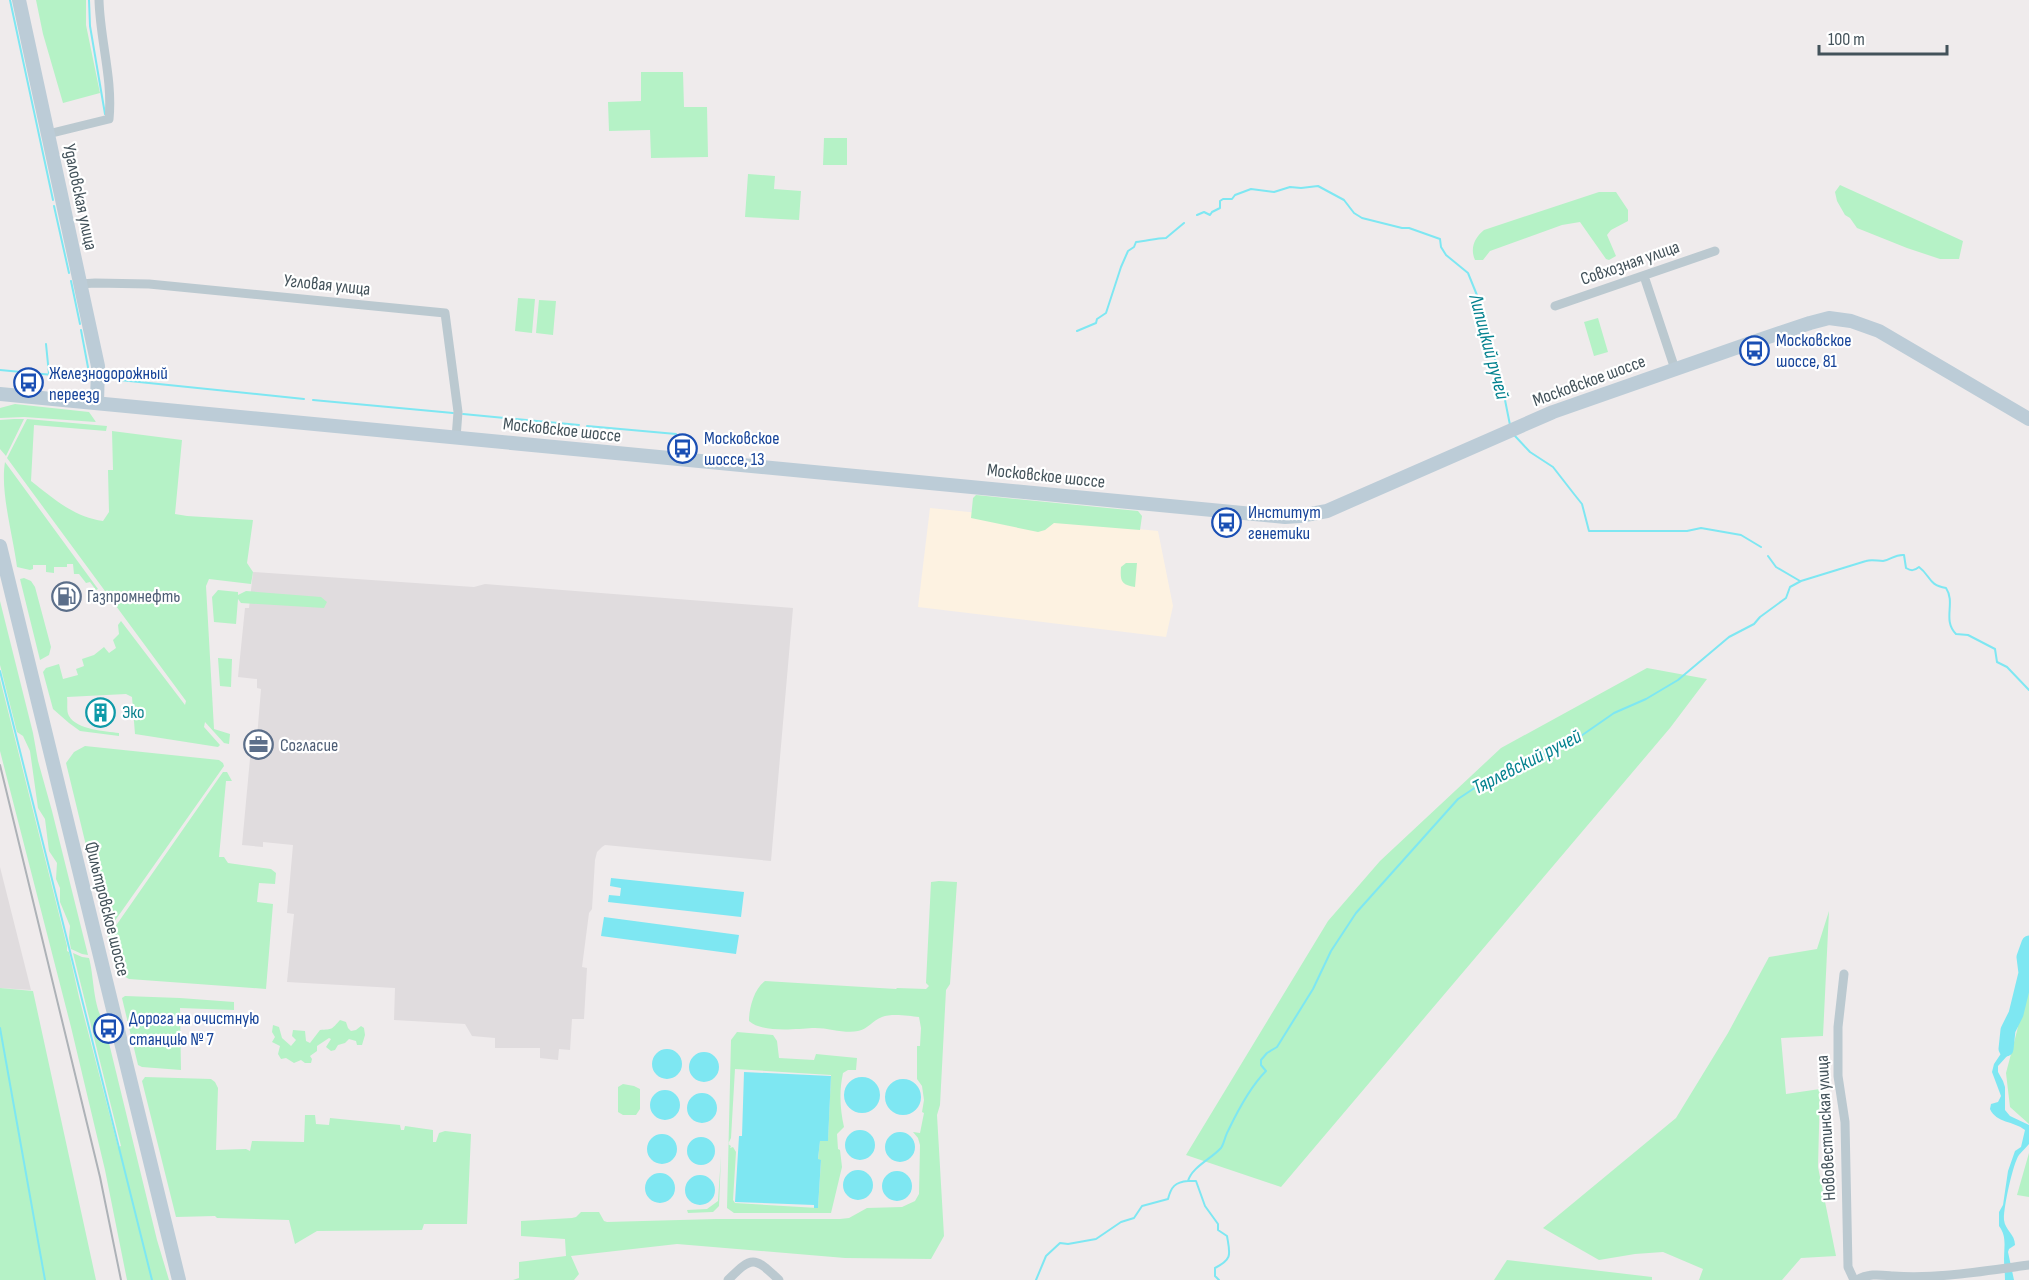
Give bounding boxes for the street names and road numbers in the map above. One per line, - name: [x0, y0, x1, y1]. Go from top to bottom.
- street label: Удаловская улица: [58, 142, 102, 252]
- street label: Совхозная улица: [1578, 236, 1682, 290]
- street label: Угловая улица: [283, 270, 371, 300]
- street label: Московское шоссе: [1530, 351, 1648, 411]
- street label: Московское шоссе: [502, 413, 622, 447]
- street label: Московское шоссе: [986, 459, 1106, 493]
- street label: Фильтровское шоссе: [80, 840, 134, 978]
- street label: Нововестинская улица: [1812, 1055, 1840, 1201]

